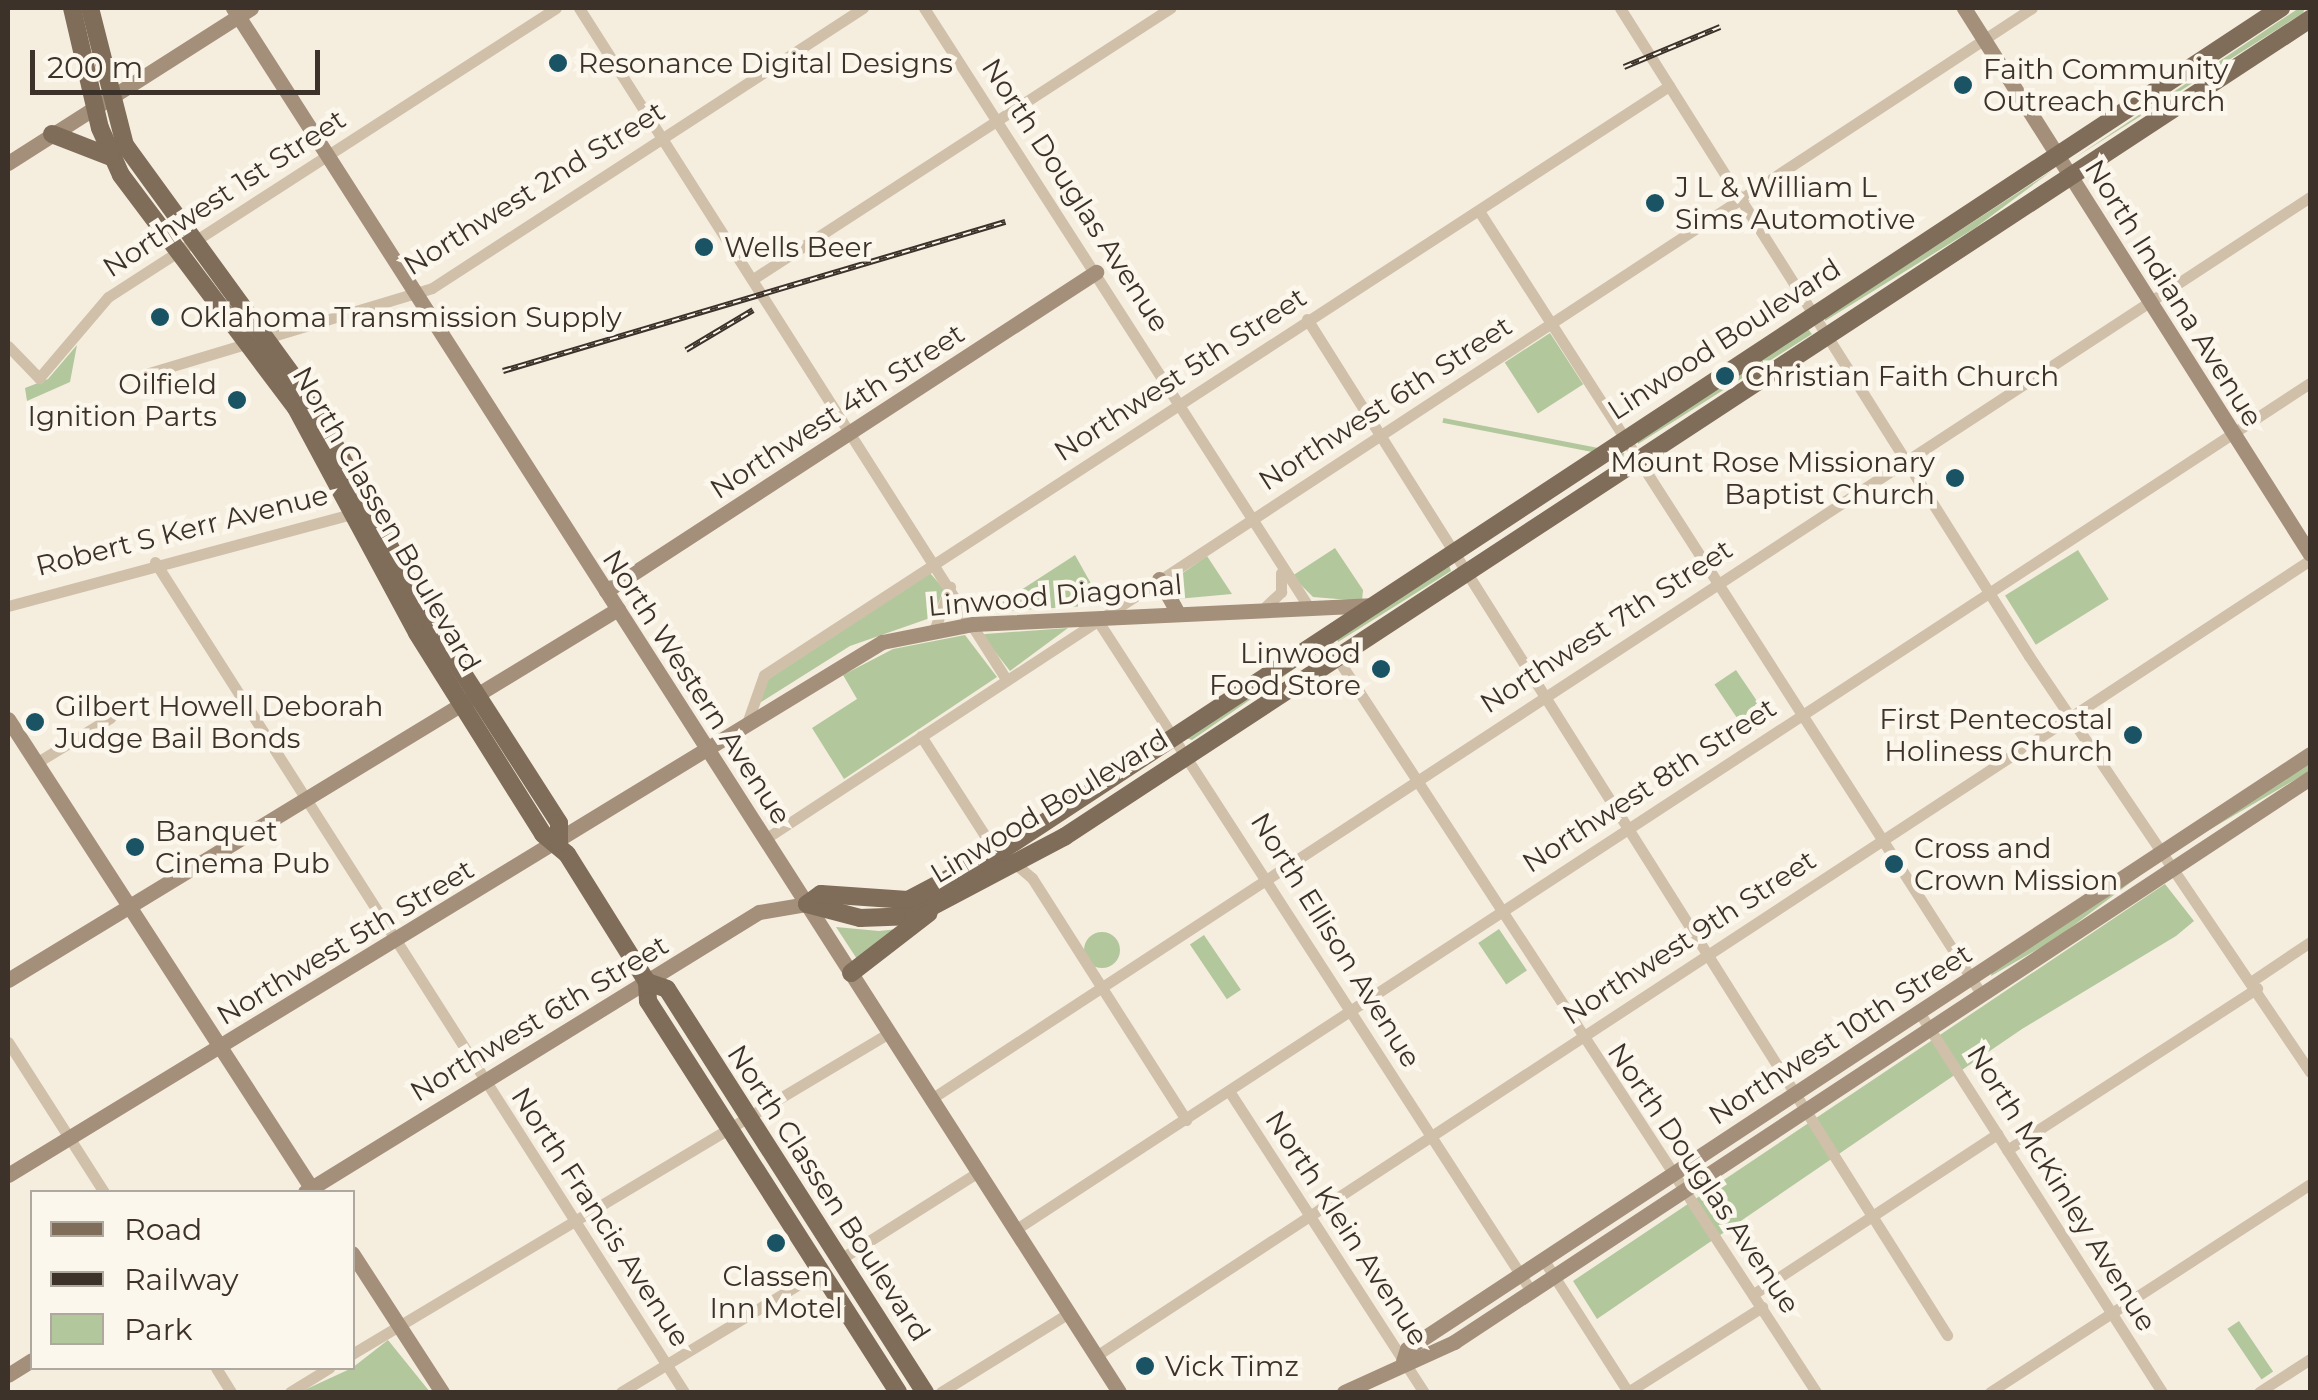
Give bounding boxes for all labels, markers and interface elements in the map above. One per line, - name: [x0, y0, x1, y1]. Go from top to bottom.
- scale bar: [35, 30, 325, 92]
- place label: Resonance Digital Designs: [578, 46, 953, 80]
- text: 200 m: [47, 49, 143, 86]
- marker: Resonance Digital Designs: [547, 52, 569, 74]
- street label: North Douglas Avenue: [975, 52, 1177, 338]
- place label: Faith Community Outreach Church: [1983, 52, 2228, 118]
- marker: Faith Community Outreach Church: [1952, 74, 1974, 96]
- street label: Northwest 2nd Street: [397, 94, 671, 282]
- street label: Northwest 1st Street: [96, 102, 352, 284]
- street label: North Indiana Avenue: [2078, 153, 2270, 433]
- place label: J L & William L Sims Automotive: [1675, 170, 1915, 236]
- marker: J L & William L Sims Automotive: [1644, 192, 1666, 214]
- place label: Wells Beer: [724, 230, 873, 264]
- marker: Wells Beer: [693, 236, 715, 258]
- street label: Linwood Boulevard: [1601, 251, 1847, 427]
- street label: Northwest 5th Street: [1048, 280, 1312, 468]
- place label: Oklahoma Transmission Supply: [180, 300, 622, 334]
- marker: Oklahoma Transmission Supply: [149, 306, 171, 328]
- street label: Northwest 6th Street: [1252, 309, 1518, 497]
- street label: Northwest 4th Street: [704, 316, 970, 506]
- place label: Christian Faith Church: [1745, 359, 2059, 393]
- street label: North Classen Boulevard: [286, 360, 488, 678]
- marker: Christian Faith Church: [1714, 365, 1736, 387]
- place label: Oilfield Ignition Parts: [28, 367, 217, 433]
- marker: Oilfield Ignition Parts: [226, 389, 248, 411]
- place label: Mount Rose Missionary Baptist Church: [1610, 445, 1935, 511]
- marker: Mount Rose Missionary Baptist Church: [1944, 467, 1966, 489]
- street label: Robert S Kerr Avenue: [32, 477, 332, 583]
- street label: Northwest 7th Street: [1474, 532, 1738, 720]
- street label: North Western Avenue: [596, 543, 798, 831]
- street label: Linwood Diagonal: [926, 567, 1184, 623]
- place label: Linwood Food Store: [1209, 636, 1361, 702]
- marker: Linwood Food Store: [1370, 658, 1392, 680]
- place label: Gilbert Howell Deborah Judge Bail Bonds: [55, 689, 383, 755]
- street label: Northwest 8th Street: [1516, 690, 1782, 880]
- place label: First Pentecostal Holiness Church: [1879, 702, 2113, 768]
- marker: Gilbert Howell Deborah Judge Bail Bonds: [24, 711, 46, 733]
- street label: Linwood Boulevard: [924, 722, 1174, 890]
- marker: First Pentecostal Holiness Church: [2122, 724, 2144, 746]
- street label: North Ellison Avenue: [1244, 806, 1428, 1074]
- place label: Banquet Cinema Pub: [155, 814, 330, 880]
- place label: Cross and Crown Mission: [1914, 831, 2118, 897]
- marker: Banquet Cinema Pub: [124, 836, 146, 858]
- street label: Northwest 9th Street: [1556, 843, 1822, 1031]
- street label: Northwest 5th Street: [211, 852, 479, 1032]
- marker: Cross and Crown Mission: [1883, 853, 1905, 875]
- street label: Northwest 6th Street: [404, 928, 674, 1108]
- street label: Northwest 10th Street: [1702, 936, 1978, 1132]
- street label: North Douglas Avenue: [1601, 1036, 1807, 1320]
- street label: North Classen Boulevard: [721, 1038, 937, 1348]
- street label: North McKinley Avenue: [1960, 1039, 2164, 1337]
- street label: North Francis Avenue: [505, 1081, 697, 1353]
- street label: North Klein Avenue: [1258, 1104, 1436, 1352]
- legend: [30, 1190, 355, 1370]
- text: Road: [124, 1211, 202, 1248]
- marker: Classen Inn Motel: [765, 1232, 787, 1254]
- place label: Classen Inn Motel: [709, 1259, 843, 1325]
- text: Railway: [124, 1261, 239, 1298]
- text: Park: [124, 1311, 193, 1348]
- place label: Vick Timz: [1165, 1349, 1299, 1383]
- marker: Vick Timz: [1134, 1355, 1156, 1377]

